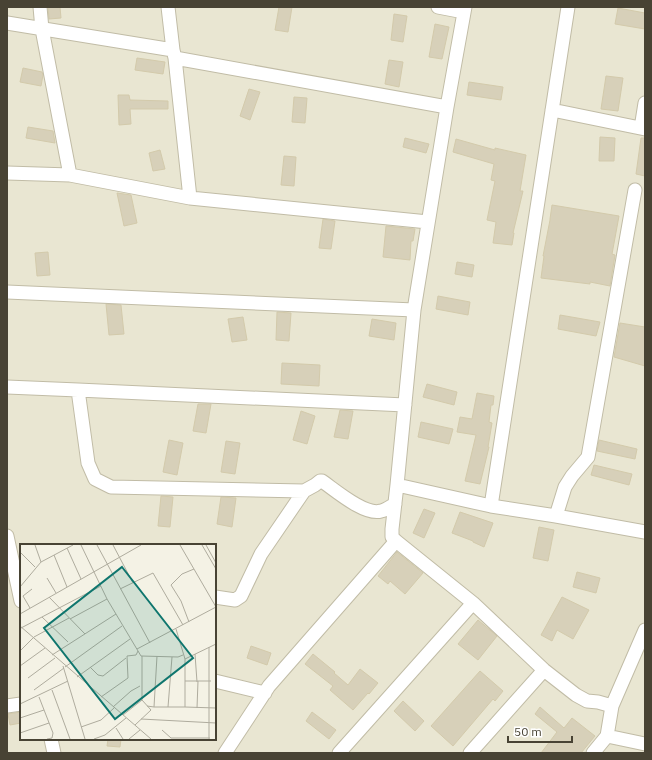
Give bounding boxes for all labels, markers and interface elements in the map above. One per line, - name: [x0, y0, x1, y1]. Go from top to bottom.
- inset map: [20, 544, 216, 740]
- scale bar: [508, 718, 572, 744]
- text: 50 m: [514, 724, 542, 739]

